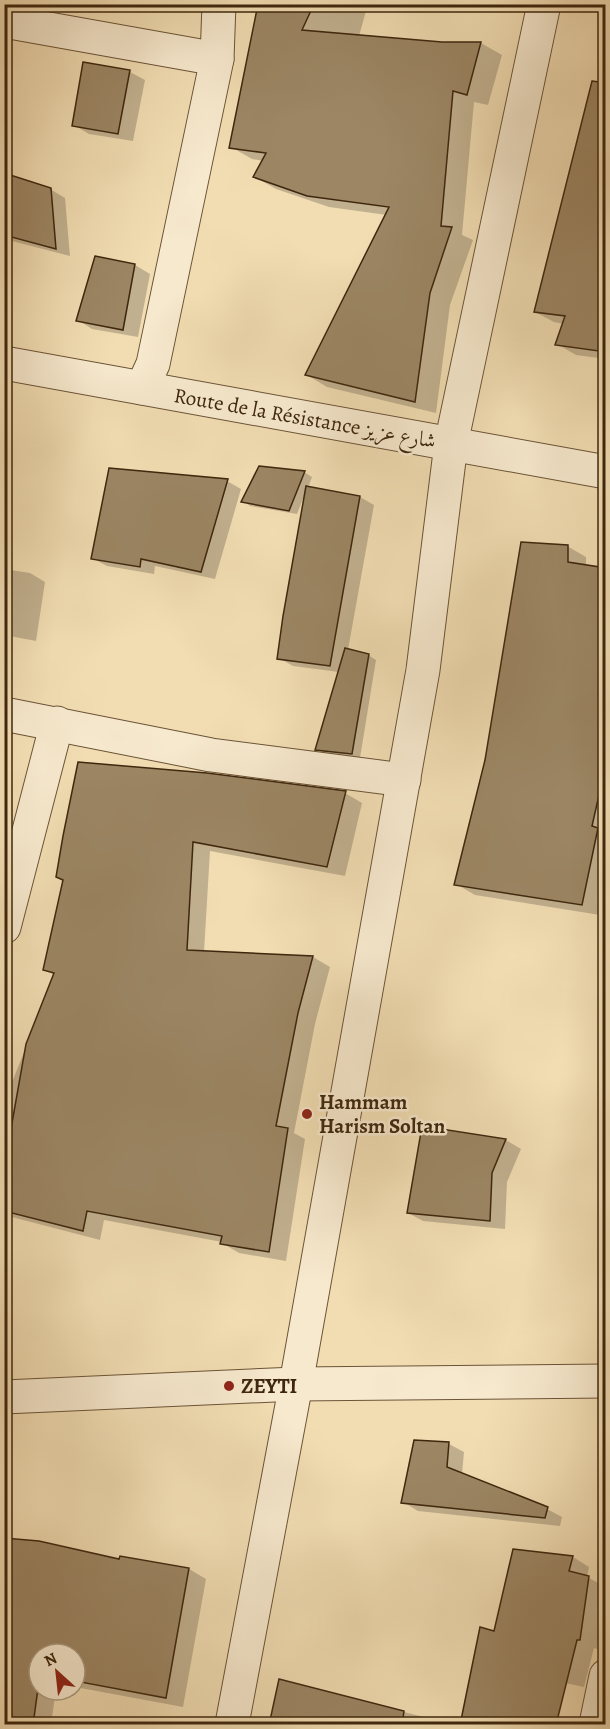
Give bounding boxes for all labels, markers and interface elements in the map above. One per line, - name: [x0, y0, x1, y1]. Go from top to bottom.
- street label: Route de la Résistance شارع عزيز: [171, 381, 438, 459]
- place label: Hammam Harism Soltan: [319, 1088, 446, 1140]
- marker: Hammam Harism Soltan: [300, 1107, 314, 1121]
- place label: ZEYTI: [241, 1372, 297, 1400]
- marker: ZEYTI: [222, 1379, 236, 1393]
- north arrow: [27, 1642, 87, 1702]
- text: N: [40, 1647, 61, 1672]

